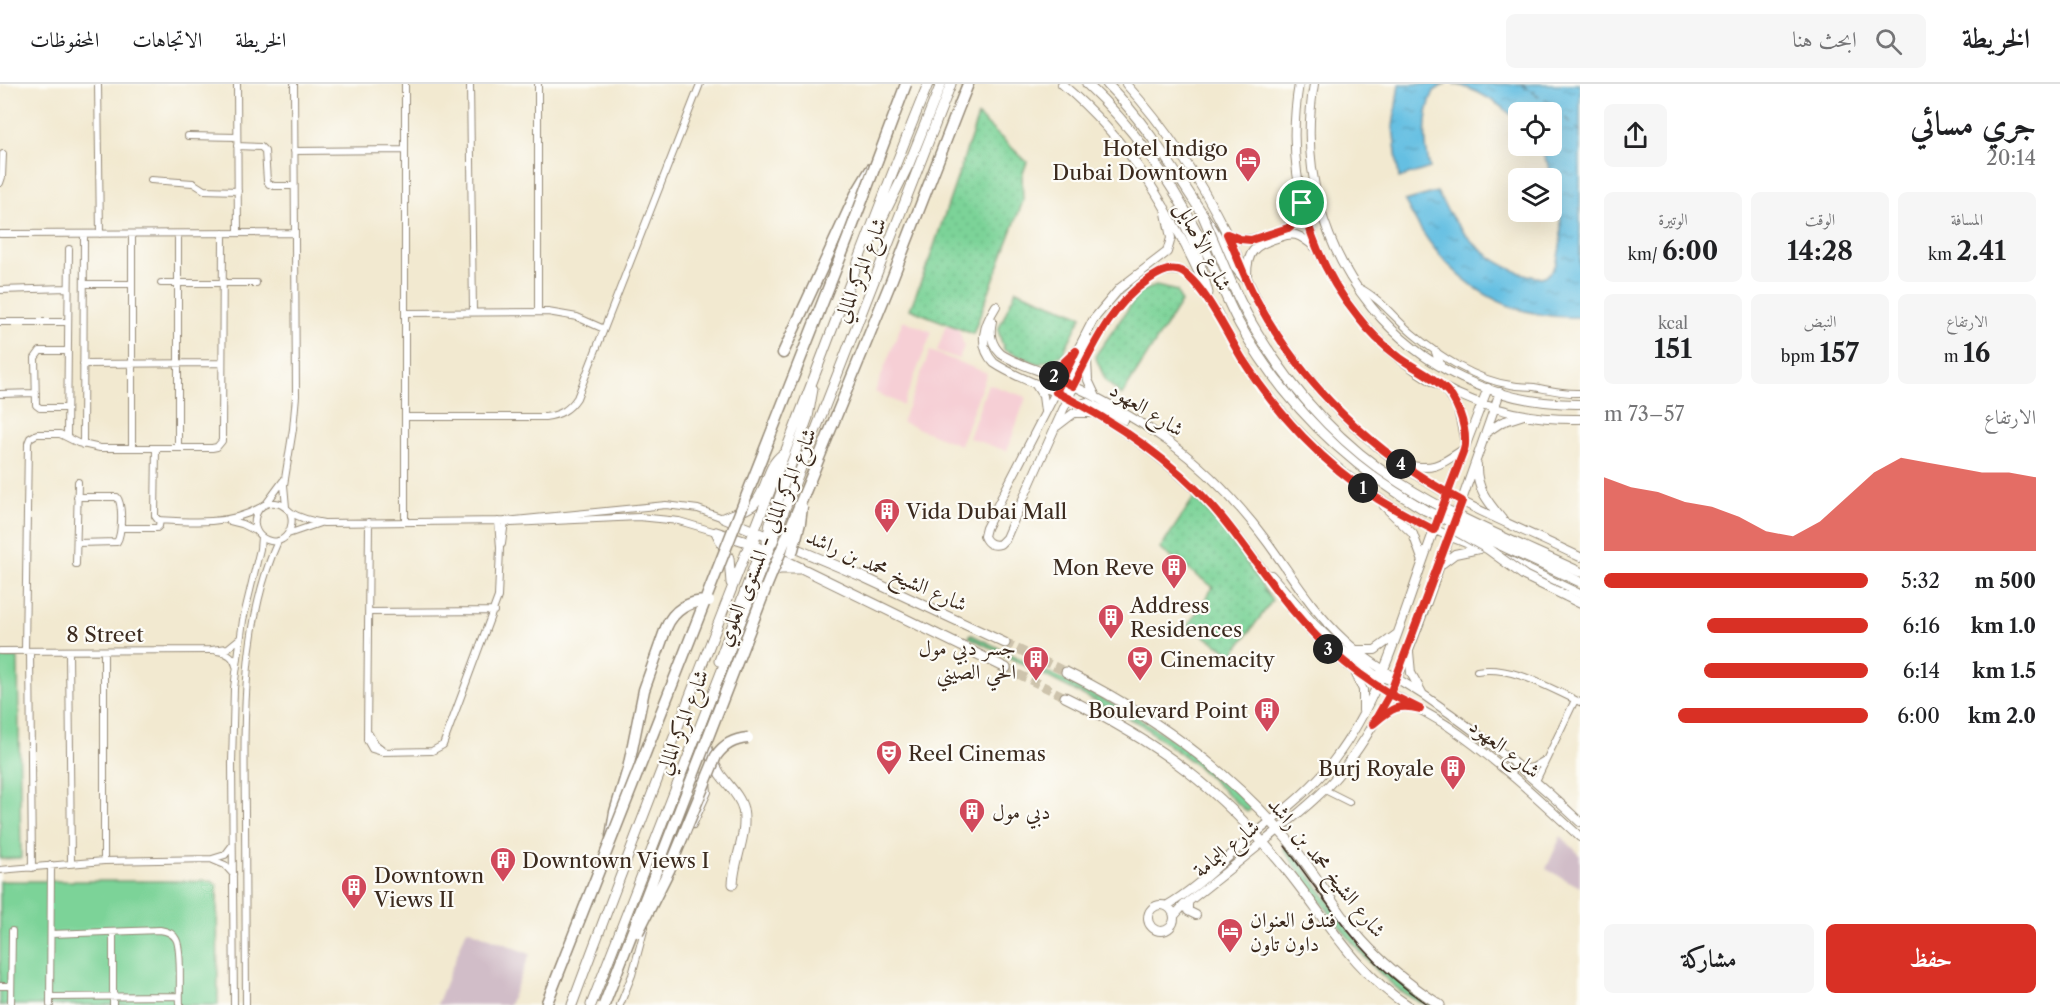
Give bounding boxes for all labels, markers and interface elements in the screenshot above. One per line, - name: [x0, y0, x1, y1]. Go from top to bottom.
- search box: [1506, 14, 1926, 68]
- text: الخريطة: [1962, 21, 2030, 55]
- icon: search: [1872, 25, 1905, 58]
- text: ابحث هنا: [1792, 26, 1857, 53]
- text: المحفوظات: [30, 27, 99, 52]
- text: الاتجاهات: [132, 27, 202, 52]
- text: الخريطة: [235, 27, 286, 52]
- map controls: [1508, 102, 1562, 222]
- button: locate: [1508, 102, 1562, 156]
- text: جري مسائي: [1910, 103, 2036, 144]
- button: share: [1604, 104, 1667, 167]
- place label: Hotel Indigo Dubai Downtown: [1052, 136, 1228, 185]
- hotel icon: Hotel Indigo Dubai Downtown: [1233, 145, 1263, 183]
- text: 20:14: [1986, 146, 2036, 170]
- button: layers: [1508, 168, 1562, 222]
- pin: [1276, 177, 1327, 228]
- icon: arrive: [1285, 186, 1318, 219]
- street label: شارع الأصايل: [1165, 196, 1239, 298]
- text: الوتيرة: [1658, 209, 1688, 229]
- text: الوقت: [1805, 209, 1835, 229]
- text: المسافة: [1951, 209, 1983, 229]
- street label: شارع المركز المالي: [829, 214, 897, 328]
- text: 6:00: [1662, 235, 1718, 267]
- text: 14:28: [1787, 235, 1853, 267]
- text: 2.41: [1956, 235, 2006, 267]
- text: /km: [1628, 244, 1662, 264]
- text: km: [1928, 244, 1956, 264]
- text: النبض: [1804, 311, 1836, 331]
- text: الارتفاع: [1946, 311, 1988, 331]
- text: kcal: [1658, 313, 1688, 333]
- text: 151: [1654, 333, 1692, 365]
- text: 157: [1820, 337, 1859, 369]
- text: 16: [1963, 337, 1990, 369]
- text: bpm: [1781, 346, 1820, 366]
- text: m: [1944, 346, 1963, 366]
- pin: 2: [1039, 361, 1069, 391]
- text: 2: [1049, 366, 1059, 386]
- street label: شارع العهود: [1102, 376, 1189, 447]
- text: 57–73 m: [1604, 402, 1684, 426]
- text: الارتفاع: [1984, 405, 2036, 429]
- street label: شارع المركز المالي - المستوى العلوي: [711, 424, 827, 652]
- pin: 4: [1386, 449, 1416, 479]
- text: 4: [1396, 454, 1406, 474]
- pin: 1: [1348, 473, 1378, 503]
- text: 1: [1359, 478, 1367, 498]
- building icon: Vida Dubai Mall: [872, 496, 902, 534]
- place label: Vida Dubai Mall: [905, 499, 1067, 524]
- street label: شارع الشيخ محمد بن راشد: [800, 523, 971, 623]
- building icon: Mon Reve: [1159, 552, 1189, 590]
- place label: Mon Reve: [1053, 555, 1154, 580]
- text: 5:32: [1901, 569, 1940, 593]
- text: 500 m: [1975, 569, 2036, 593]
- place label: Address Residences: [1129, 593, 1242, 642]
- building icon: Address Residences: [1096, 602, 1126, 640]
- text: 6:16: [1903, 614, 1940, 638]
- text: 1.0 km: [1971, 614, 2036, 638]
- street label: 8 Street: [66, 622, 144, 647]
- pin: 3: [1313, 634, 1343, 664]
- place label: جسر دبي مول الحي الصيني: [919, 635, 1016, 692]
- text: 3: [1323, 639, 1333, 659]
- building icon: جسر دبي مول الحي الصيني: [1021, 644, 1051, 682]
- theatre icon: Cinemacity: [1125, 644, 1155, 682]
- place label: Cinemacity: [1160, 647, 1275, 672]
- text: 6:14: [1903, 659, 1940, 683]
- text: 1.5 km: [1972, 659, 2036, 683]
- street label: شارع المركز المالي: [651, 666, 719, 780]
- building icon: Boulevard Point: [1252, 695, 1282, 733]
- place label: Boulevard Point: [1088, 698, 1249, 723]
- text: 6:00: [1897, 704, 1940, 728]
- text: 2.0 km: [1968, 704, 2036, 728]
- street label: شارع العهود: [1461, 713, 1545, 788]
- theatre icon: Reel Cinemas: [874, 738, 904, 776]
- place label: Reel Cinemas: [908, 741, 1046, 766]
- building icon: Burj Royale: [1438, 753, 1468, 791]
- place label: Burj Royale: [1318, 756, 1434, 781]
- street label: شارع الشيخ محمد بن راشد: [1257, 792, 1391, 947]
- building icon: دبي مول: [957, 796, 987, 834]
- place label: دبي مول: [992, 799, 1051, 829]
- street label: شارع اليمامة: [1188, 814, 1268, 887]
- building icon: Downtown Views I: [488, 845, 518, 883]
- place label: Downtown Views I: [522, 848, 709, 873]
- place label: Downtown Views II: [373, 863, 484, 912]
- building icon: Downtown Views II: [339, 872, 369, 910]
- place label: فندق العنوان داون تاون: [1250, 907, 1336, 956]
- hotel icon: فندق العنوان داون تاون: [1215, 916, 1245, 954]
- button: مشاركة: [1604, 924, 1814, 993]
- button: حفظ: [1826, 924, 2036, 993]

